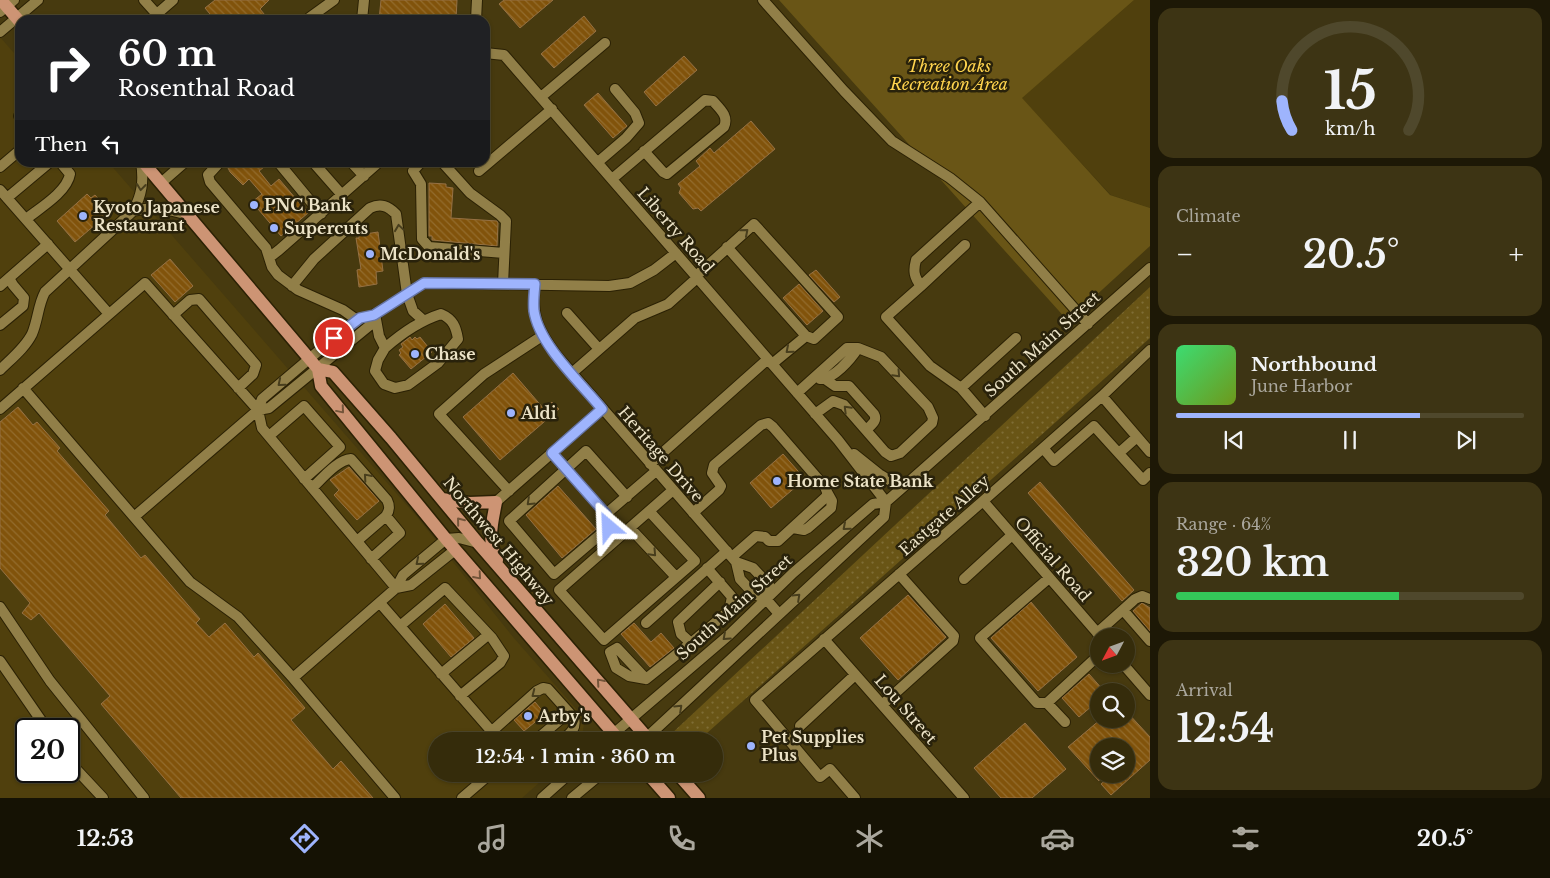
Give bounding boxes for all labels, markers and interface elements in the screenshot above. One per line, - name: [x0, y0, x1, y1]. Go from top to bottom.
- text: 60 m: [118, 32, 216, 75]
- icon: right: [35, 35, 100, 100]
- park label: Three Oaks Recreation Area: [889, 56, 1008, 94]
- text: 15: [1323, 59, 1377, 123]
- text: Rosenthal Road: [118, 75, 295, 102]
- text: km/h: [1325, 118, 1375, 140]
- icon: left: [97, 130, 125, 158]
- text: Then: [35, 133, 87, 156]
- street label: Liberty Road: [633, 183, 719, 277]
- one-way arrow: [136, 184, 147, 192]
- place label: PNC Bank: [264, 195, 352, 215]
- place label: Kyoto Japanese Restaurant: [93, 197, 220, 235]
- marker: PNC Bank: [248, 199, 260, 211]
- text: Climate: [1176, 206, 1241, 226]
- marker: Kyoto Japanese Restaurant: [77, 210, 89, 222]
- place label: Supercuts: [284, 218, 368, 238]
- marker: Supercuts: [268, 222, 280, 234]
- one-way arrow: [394, 224, 404, 232]
- one-way arrow: [740, 229, 749, 238]
- text: 20.5°: [1303, 231, 1400, 278]
- text: −: [1176, 237, 1194, 272]
- text: +: [1509, 237, 1524, 272]
- place label: McDonald's: [380, 244, 481, 264]
- marker: McDonald's: [364, 248, 376, 260]
- street label: South Main Street: [980, 287, 1104, 401]
- pin: [313, 317, 355, 359]
- icon: arrive: [320, 324, 348, 352]
- place label: Chase: [425, 344, 476, 364]
- one-way arrow: [786, 344, 795, 353]
- marker: Chase: [409, 348, 421, 360]
- text: Northbound: [1251, 353, 1377, 376]
- one-way arrow: [891, 369, 900, 378]
- text: June Harbor: [1251, 376, 1352, 396]
- one-way arrow: [278, 377, 287, 385]
- street label: Heritage Drive: [614, 402, 708, 506]
- place label: Aldi: [520, 403, 557, 423]
- one-way arrow: [336, 405, 345, 414]
- one-way arrow: [844, 406, 853, 415]
- marker: Aldi: [505, 407, 517, 419]
- icon: previous: [1220, 426, 1248, 454]
- icon: pause: [1336, 426, 1364, 454]
- icon: next: [1452, 426, 1480, 454]
- street label: Eastgate Alley: [895, 470, 994, 560]
- place label: Home State Bank: [787, 471, 934, 491]
- one-way arrow: [363, 473, 372, 482]
- street label: Northwest Highway: [439, 473, 559, 610]
- marker: Home State Bank: [771, 475, 783, 487]
- one-way arrow: [527, 496, 536, 505]
- position arrow: [582, 500, 634, 552]
- street label: Official Road: [1011, 512, 1095, 606]
- text: Range · 64%: [1176, 514, 1271, 534]
- one-way arrow: [457, 518, 465, 527]
- one-way arrow: [842, 521, 851, 530]
- text: 320 km: [1176, 539, 1329, 586]
- one-way arrow: [647, 547, 656, 556]
- street label: South Main Street: [672, 550, 796, 664]
- one-way arrow: [415, 556, 424, 565]
- one-way arrow: [472, 570, 481, 579]
- one-way arrow: [792, 594, 801, 603]
- north arrow: [1090, 628, 1135, 672]
- map controls: [1090, 628, 1135, 783]
- one-way arrow: [723, 631, 732, 640]
- street label: Lou Street: [870, 670, 942, 748]
- one-way arrow: [596, 678, 605, 687]
- text: Arrival: [1176, 680, 1233, 700]
- button: search: [1090, 683, 1135, 728]
- one-way arrow: [531, 688, 541, 697]
- one-way arrow: [674, 705, 683, 714]
- text: 12:54: [1176, 705, 1274, 752]
- place label: Arby's: [537, 706, 590, 726]
- marker: Arby's: [522, 710, 534, 722]
- speed limit sign: 20: [15, 718, 80, 783]
- place label: Pet Supplies Plus: [761, 727, 864, 765]
- button: layers: [1090, 738, 1135, 783]
- marker: Pet Supplies Plus: [745, 740, 757, 752]
- text: 12:54 · 1 min · 360 m: [475, 745, 676, 768]
- icon: directions: [287, 821, 322, 856]
- icon: music: [475, 821, 510, 856]
- icon: phone: [664, 821, 699, 856]
- icon: climate: [852, 821, 887, 856]
- icon: car: [1040, 821, 1075, 856]
- icon: filters: [1228, 821, 1263, 856]
- text: 12:53: [77, 825, 134, 852]
- text: 20.5°: [1417, 825, 1473, 852]

